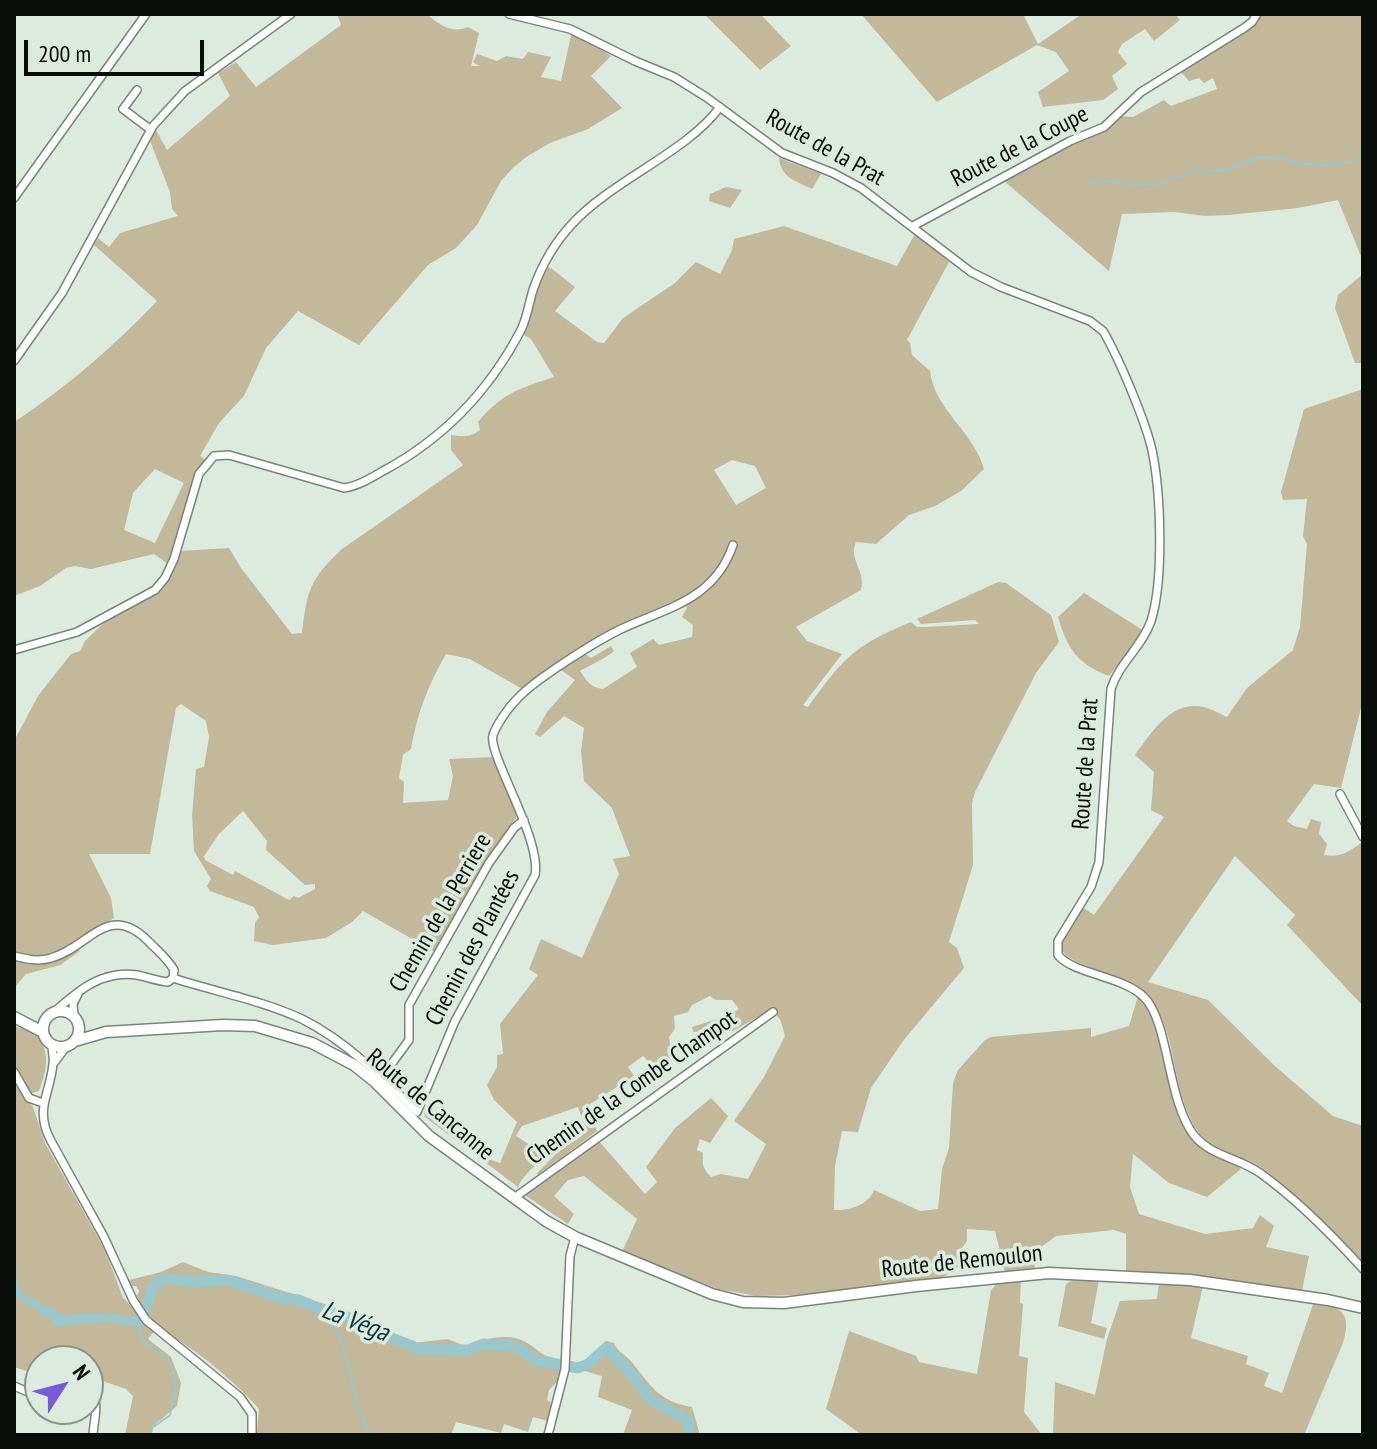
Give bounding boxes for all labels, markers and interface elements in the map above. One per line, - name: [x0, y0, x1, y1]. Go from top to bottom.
- scale bar: [28, 24, 208, 74]
- text: 200 m: [38, 38, 91, 69]
- street label: Route de la Coupe: [947, 100, 1093, 194]
- street label: Route de la Prat: [761, 104, 889, 192]
- street label: Route de la Prat: [1067, 697, 1105, 831]
- street label: Chemin de la Perriere: [384, 829, 498, 997]
- street label: Chemin des Plantées: [420, 865, 526, 1031]
- street label: Chemin de la Combe Champot: [522, 1005, 742, 1171]
- street label: Route de Cancanne: [360, 1043, 500, 1167]
- street label: Route de Remoulon: [880, 1239, 1044, 1285]
- water label: La Véga: [317, 1295, 393, 1349]
- north arrow: [24, 1345, 104, 1425]
- text: N: [67, 1359, 97, 1385]

